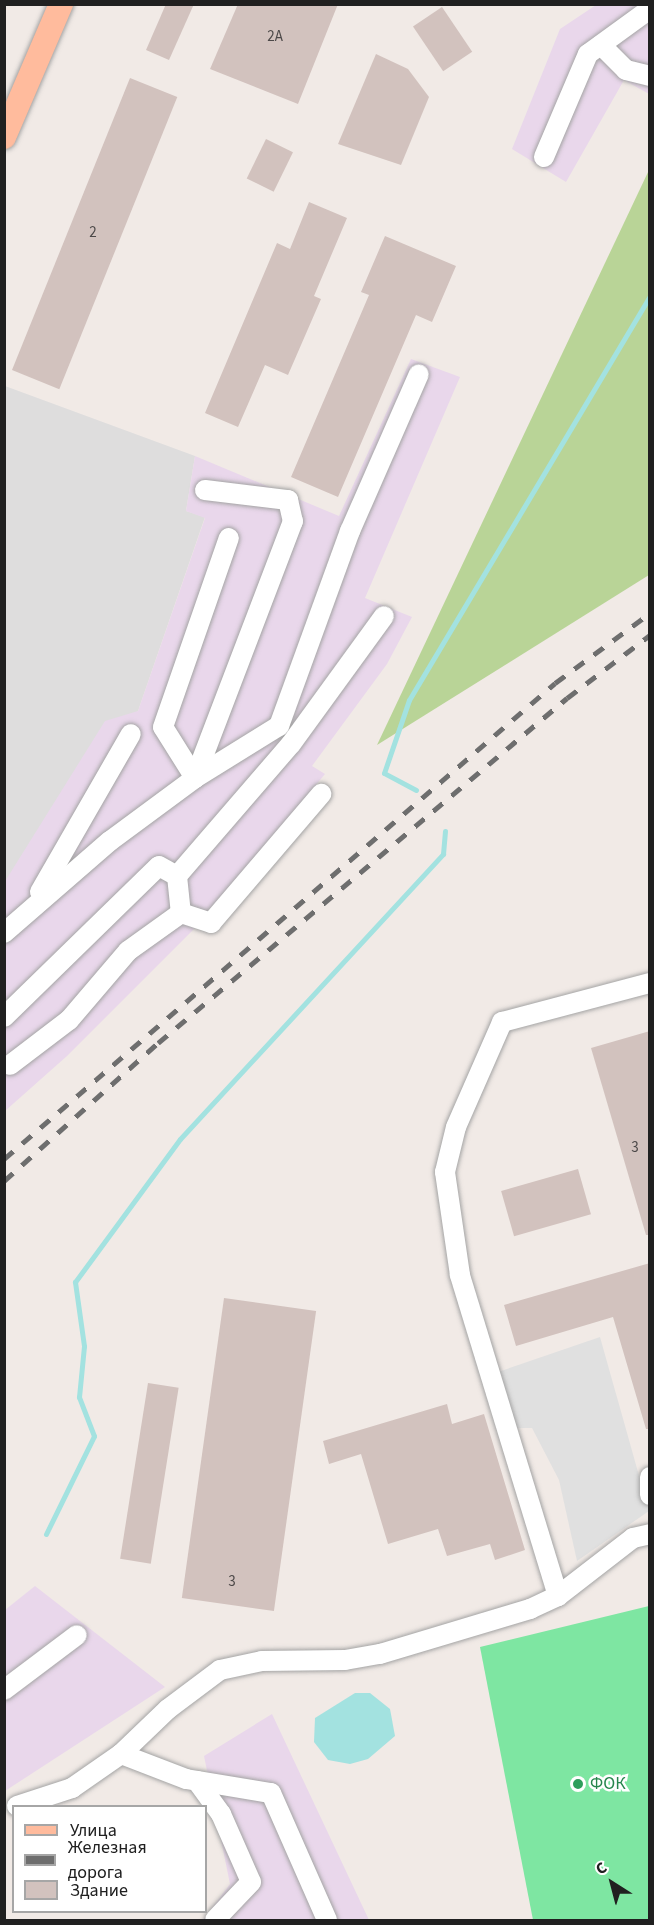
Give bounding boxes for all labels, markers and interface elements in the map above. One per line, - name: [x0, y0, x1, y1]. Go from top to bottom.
- house number: 2А: [267, 28, 283, 46]
- house number: 2: [89, 224, 97, 242]
- house number: 3: [631, 1139, 639, 1157]
- house number: 3: [228, 1573, 236, 1591]
- place label: ФОК: [590, 1773, 626, 1795]
- marker: ФОК: [571, 1777, 585, 1791]
- legend: [12, 1805, 207, 1913]
- text: Улица: [70, 1818, 117, 1843]
- text: Железная дорога: [68, 1835, 147, 1885]
- north arrow: [582, 1853, 642, 1913]
- text: С: [591, 1857, 612, 1880]
- text: Здание: [70, 1878, 128, 1903]

